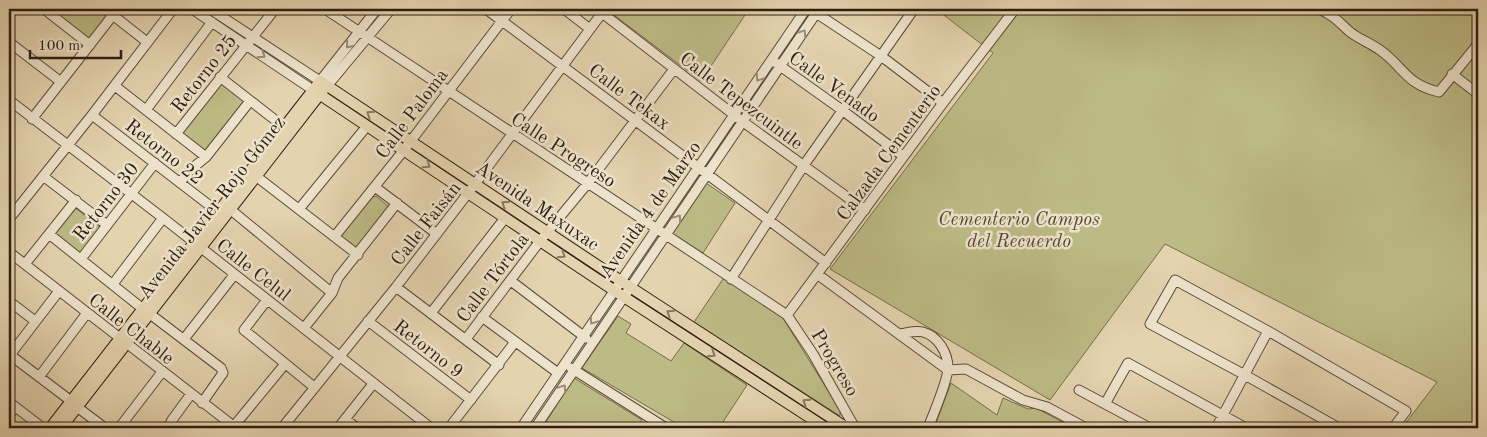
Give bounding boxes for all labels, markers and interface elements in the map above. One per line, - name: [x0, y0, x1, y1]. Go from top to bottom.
- scale bar: [30, 28, 121, 60]
- one-way arrow: [797, 29, 806, 38]
- street label: Retorno 25: [169, 32, 241, 117]
- text: 100 m: [38, 39, 80, 54]
- one-way arrow: [346, 39, 354, 48]
- one-way arrow: [256, 49, 266, 58]
- street label: Calle Venado: [785, 49, 882, 127]
- street label: Calle Tepezcuintle: [675, 50, 806, 154]
- street label: Calle Tekax: [584, 61, 673, 135]
- street label: Calle Paloma: [373, 66, 453, 163]
- one-way arrow: [756, 72, 765, 82]
- street label: Calzada Cementerio: [834, 82, 946, 225]
- street label: Calle Progreso: [507, 110, 619, 192]
- one-way arrow: [366, 111, 375, 120]
- street label: Avenida Javier Rojo Gómez: [136, 113, 290, 304]
- street label: Retorno 22: [121, 117, 206, 189]
- street label: Avenida 4 de Marzo: [597, 138, 705, 282]
- one-way arrow: [421, 159, 430, 168]
- street label: Avenida Maxuxac: [472, 159, 602, 255]
- street label: Retorno 30: [71, 160, 143, 245]
- street label: Calle Faisán: [389, 179, 465, 270]
- one-way arrow: [501, 201, 511, 210]
- park label: Cementerio Campos del Recuerdo: [938, 211, 1100, 252]
- one-way arrow: [672, 214, 681, 224]
- street label: Calle Tórtola: [454, 230, 534, 327]
- street label: Calle Celul: [212, 236, 293, 306]
- one-way arrow: [556, 249, 565, 259]
- street label: Calle Chable: [84, 291, 177, 369]
- one-way arrow: [666, 310, 676, 319]
- one-way arrow: [589, 315, 599, 324]
- street label: Retorno 9: [389, 317, 466, 383]
- street label: Progreso: [807, 326, 861, 400]
- one-way arrow: [707, 348, 716, 357]
- one-way arrow: [556, 384, 566, 393]
- one-way arrow: [802, 398, 811, 408]

